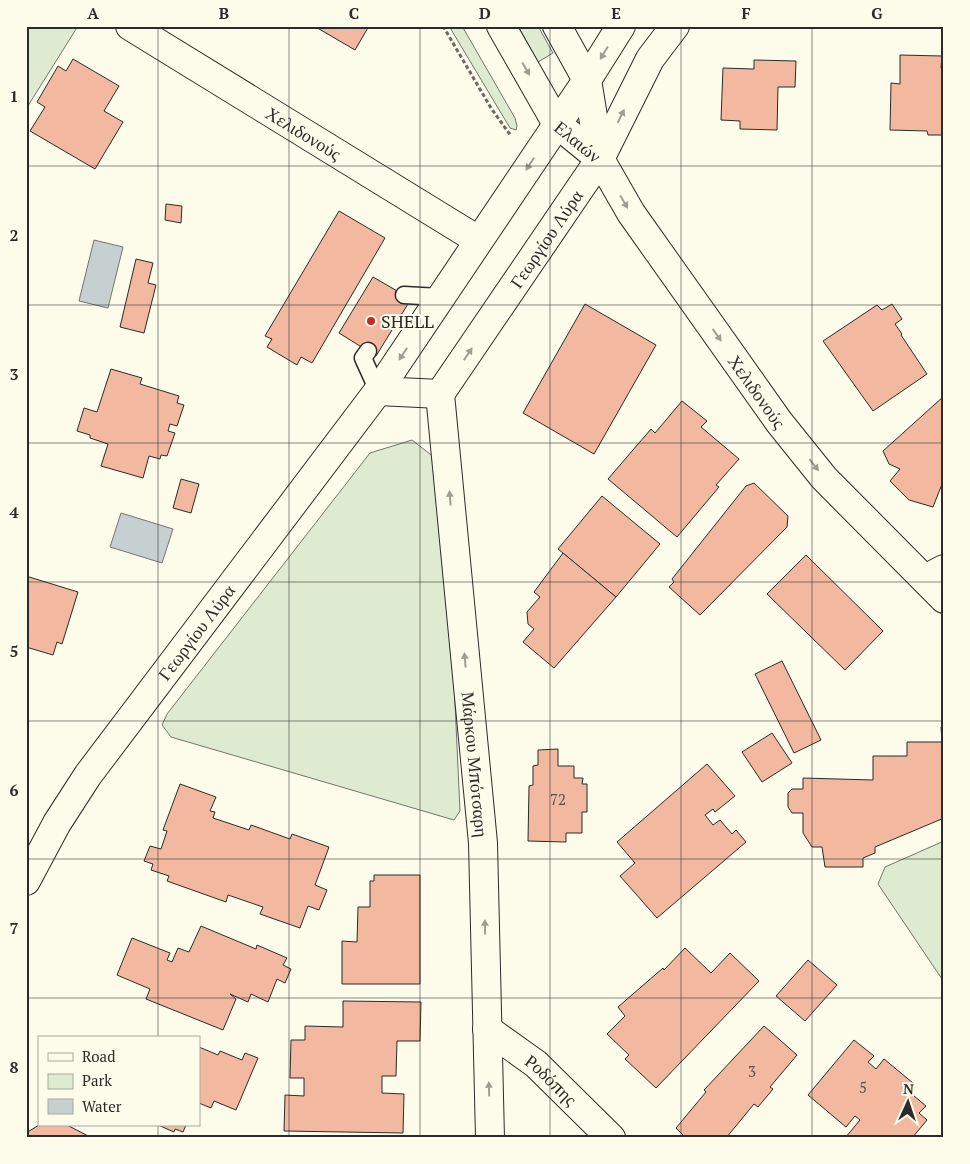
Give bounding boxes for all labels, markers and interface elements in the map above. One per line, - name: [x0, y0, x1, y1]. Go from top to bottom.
- text: A: [87, 2, 99, 24]
- text: B: [219, 2, 229, 24]
- text: C: [349, 2, 359, 24]
- text: D: [479, 2, 491, 24]
- text: E: [611, 2, 621, 24]
- text: F: [741, 2, 751, 24]
- text: G: [871, 2, 883, 24]
- one-way arrow: [599, 46, 608, 59]
- one-way arrow: [521, 62, 530, 75]
- text: 1: [9, 85, 19, 107]
- street label: Χελιδονούς: [261, 100, 346, 165]
- one-way arrow: [618, 109, 626, 123]
- street label: Ελαιών: [550, 115, 607, 167]
- one-way arrow: [525, 158, 534, 171]
- street label: Γεωργίου Λύρα: [504, 184, 588, 293]
- one-way arrow: [620, 195, 629, 208]
- text: 2: [9, 224, 19, 246]
- place label: SHELL: [381, 309, 434, 333]
- marker: SHELL: [365, 315, 377, 327]
- one-way arrow: [712, 328, 722, 342]
- one-way arrow: [398, 347, 407, 360]
- one-way arrow: [463, 347, 472, 360]
- street label: Χελιδονούς: [723, 350, 791, 433]
- text: 3: [9, 363, 19, 385]
- one-way arrow: [808, 459, 819, 472]
- one-way arrow: [446, 490, 454, 506]
- text: 4: [9, 501, 19, 523]
- street label: Γεωργίου Λύρα: [152, 579, 240, 685]
- text: 5: [9, 640, 19, 662]
- one-way arrow: [461, 652, 469, 668]
- street label: Μάρκου Μπότσαρη: [457, 690, 494, 838]
- text: 6: [9, 779, 19, 801]
- house number: 72: [550, 789, 566, 809]
- text: 7: [9, 917, 19, 939]
- one-way arrow: [481, 918, 489, 934]
- legend: [38, 1036, 200, 1126]
- text: Road: [82, 1046, 115, 1066]
- street label: Ροδόπης: [521, 1048, 583, 1110]
- text: 8: [9, 1056, 19, 1078]
- house number: 3: [748, 1061, 756, 1081]
- text: Park: [82, 1070, 112, 1090]
- north arrow: [882, 1076, 932, 1126]
- house number: 5: [859, 1077, 867, 1097]
- text: N: [903, 1079, 915, 1098]
- one-way arrow: [484, 1081, 492, 1097]
- text: Water: [82, 1096, 122, 1116]

